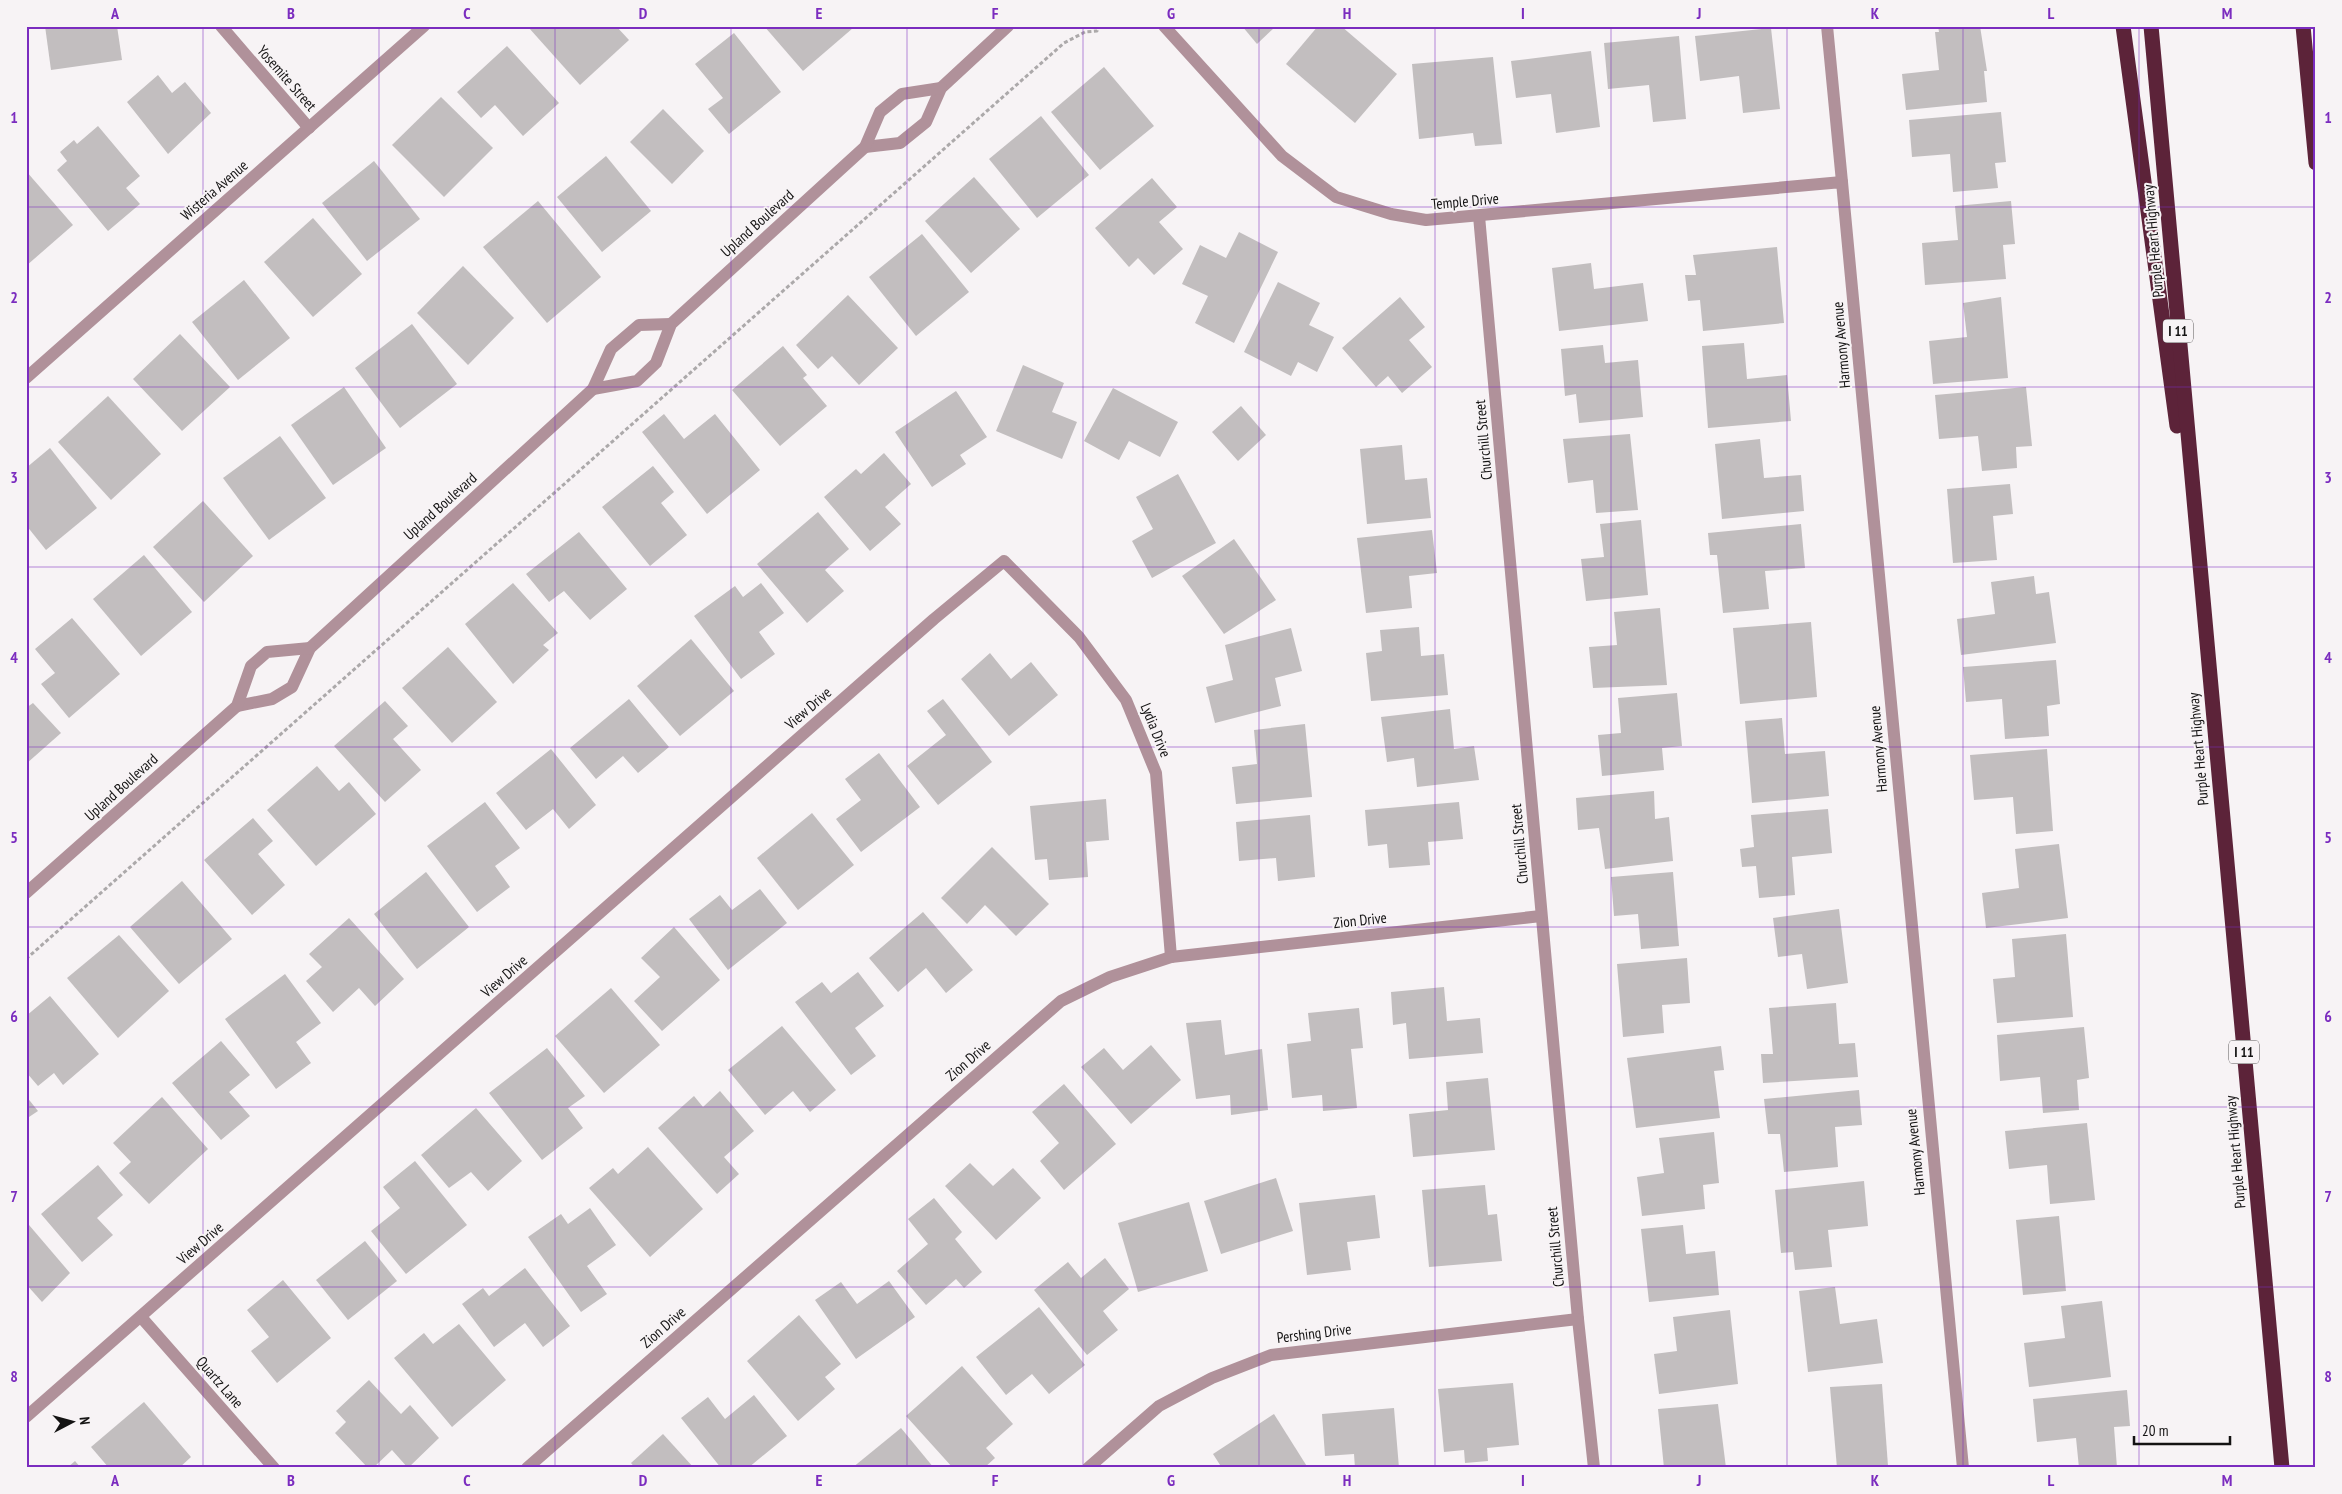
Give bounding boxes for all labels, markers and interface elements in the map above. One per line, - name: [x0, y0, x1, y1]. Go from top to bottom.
- text: A: [110, 3, 120, 23]
- text: B: [287, 3, 295, 23]
- text: C: [463, 3, 471, 23]
- text: D: [639, 3, 648, 23]
- text: E: [816, 3, 823, 23]
- text: F: [992, 3, 999, 23]
- text: G: [1167, 3, 1175, 23]
- text: H: [1343, 3, 1351, 23]
- text: I: [1521, 3, 1525, 23]
- text: J: [1696, 3, 1701, 23]
- text: K: [1871, 3, 1880, 23]
- text: L: [2048, 3, 2055, 23]
- text: M: [2222, 3, 2232, 23]
- street label: Yosemite Street: [253, 41, 321, 115]
- text: 1: [10, 107, 18, 127]
- text: 1: [2324, 107, 2332, 127]
- street label: Wisteria Avenue: [177, 156, 251, 224]
- street label: Purple Heart Highway: [2139, 183, 2167, 298]
- street label: Upland Boulevard: [716, 185, 798, 261]
- street label: Temple Drive: [1430, 189, 1500, 213]
- text: 2: [10, 287, 18, 307]
- text: 2: [2324, 287, 2332, 307]
- street label: Harmony Avenue: [1828, 301, 1854, 389]
- road number: I 11: [2163, 320, 2193, 342]
- street label: Churchill Street: [1470, 399, 1496, 481]
- text: 3: [10, 467, 18, 487]
- text: 3: [2324, 467, 2332, 487]
- street label: Upland Boulevard: [399, 468, 481, 544]
- text: 4: [10, 647, 18, 667]
- text: 4: [2324, 647, 2332, 667]
- street label: View Drive: [780, 683, 835, 734]
- street label: Purple Heart Highway: [2184, 691, 2212, 806]
- street label: Lydia Drive: [1137, 700, 1175, 760]
- street label: Harmony Avenue: [1865, 705, 1891, 793]
- street label: Upland Boulevard: [80, 749, 162, 825]
- street label: Churchill Street: [1506, 803, 1532, 885]
- text: 5: [10, 827, 18, 847]
- text: 5: [2324, 827, 2332, 847]
- street label: Zion Drive: [1332, 908, 1388, 932]
- street label: View Drive: [476, 951, 531, 1002]
- text: 6: [10, 1006, 18, 1026]
- text: 6: [2324, 1006, 2332, 1026]
- street label: Zion Drive: [942, 1035, 994, 1085]
- road number: I 11: [2229, 1040, 2259, 1064]
- street label: Purple Heart Highway: [2221, 1094, 2249, 1209]
- street label: Harmony Avenue: [1901, 1108, 1929, 1196]
- text: 7: [10, 1186, 18, 1206]
- text: 7: [2324, 1186, 2332, 1206]
- street label: Churchill Street: [1542, 1206, 1568, 1288]
- street label: View Drive: [172, 1218, 227, 1269]
- street label: Zion Drive: [637, 1302, 689, 1352]
- street label: Pershing Drive: [1276, 1319, 1352, 1347]
- street label: Quartz Lane: [192, 1352, 248, 1412]
- text: 8: [10, 1366, 18, 1386]
- text: 8: [2324, 1366, 2332, 1386]
- north arrow: [48, 1396, 98, 1446]
- scale bar: [2134, 1414, 2231, 1446]
- text: N: [76, 1416, 94, 1425]
- text: 20 m: [2142, 1421, 2168, 1440]
- text: A: [110, 1470, 120, 1490]
- text: B: [287, 1470, 295, 1490]
- text: C: [463, 1470, 471, 1490]
- text: D: [639, 1470, 648, 1490]
- text: E: [816, 1470, 823, 1490]
- text: F: [992, 1470, 999, 1490]
- text: G: [1167, 1470, 1175, 1490]
- text: H: [1343, 1470, 1351, 1490]
- text: I: [1521, 1470, 1525, 1490]
- text: J: [1696, 1470, 1701, 1490]
- text: K: [1871, 1470, 1880, 1490]
- text: L: [2048, 1470, 2055, 1490]
- text: M: [2222, 1470, 2232, 1490]

